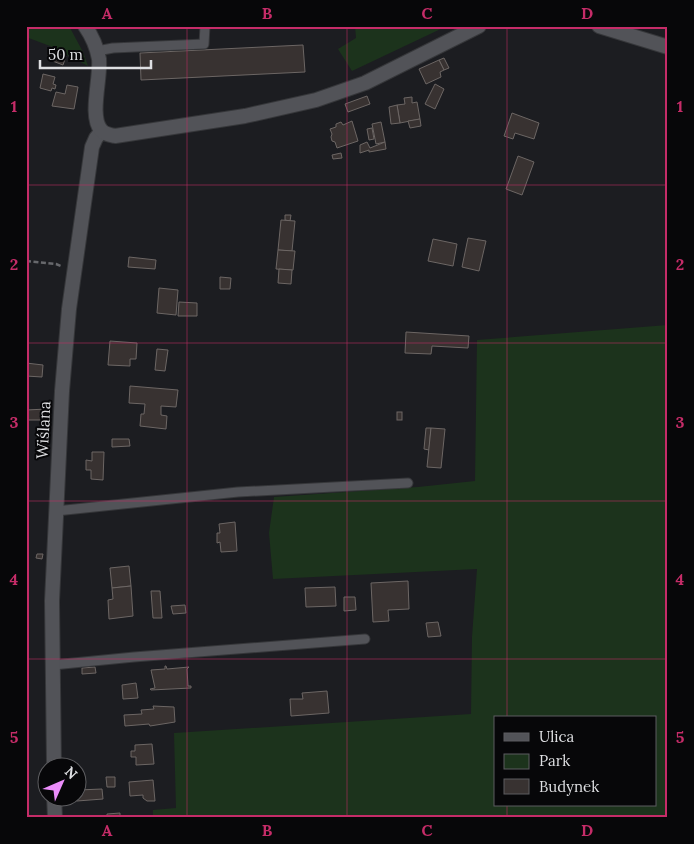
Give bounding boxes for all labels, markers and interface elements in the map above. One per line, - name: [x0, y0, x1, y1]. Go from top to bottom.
- text: A: [102, 3, 113, 23]
- text: B: [262, 3, 273, 23]
- text: C: [421, 3, 433, 23]
- text: D: [581, 3, 593, 23]
- scale bar: [40, 38, 151, 70]
- text: 50 m: [48, 45, 83, 64]
- text: 1: [11, 96, 17, 116]
- text: 1: [677, 96, 683, 116]
- text: 2: [10, 254, 18, 274]
- text: 2: [676, 254, 684, 274]
- street label: Wiślana: [31, 400, 55, 460]
- text: 3: [10, 412, 19, 432]
- text: 3: [676, 412, 685, 432]
- text: 4: [10, 569, 19, 589]
- text: 4: [676, 569, 685, 589]
- legend: [494, 716, 656, 806]
- text: 5: [10, 727, 19, 747]
- text: Ulica: [539, 727, 575, 746]
- text: 5: [676, 727, 685, 747]
- text: Park: [539, 751, 570, 770]
- north arrow: [38, 756, 88, 806]
- text: N: [61, 763, 82, 783]
- text: Budynek: [539, 777, 599, 796]
- text: A: [102, 820, 113, 840]
- text: B: [262, 820, 273, 840]
- text: C: [421, 820, 433, 840]
- text: D: [581, 820, 593, 840]

